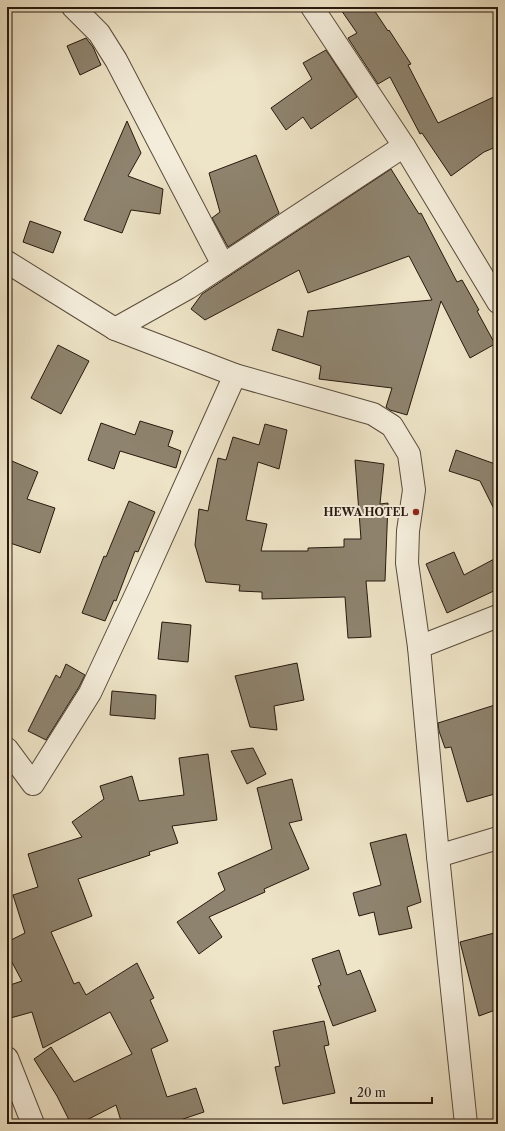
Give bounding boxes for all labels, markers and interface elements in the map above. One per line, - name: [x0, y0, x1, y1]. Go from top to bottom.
- place label: HEWA HOTEL: [323, 505, 408, 519]
- marker: HEWA HOTEL: [411, 507, 421, 517]
- scale bar: [351, 1079, 432, 1105]
- text: 20 m: [357, 1085, 386, 1100]

